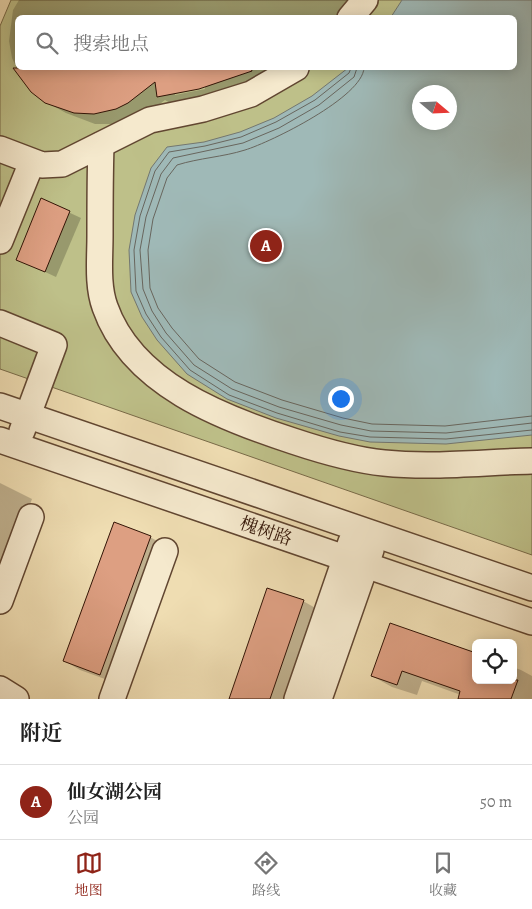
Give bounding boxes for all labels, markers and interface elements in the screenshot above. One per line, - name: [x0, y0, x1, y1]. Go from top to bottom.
- search box: [15, 15, 517, 70]
- icon: search: [33, 29, 61, 57]
- text: 搜索地点: [73, 31, 149, 57]
- north arrow: [412, 85, 457, 130]
- pin: A: [250, 227, 282, 265]
- your location: [328, 386, 354, 412]
- street label: 槐树路: [237, 511, 295, 551]
- map controls: [472, 639, 517, 684]
- button: locate: [472, 639, 517, 684]
- text: 附近: [20, 719, 62, 747]
- text: 仙女湖公园: [67, 779, 162, 805]
- text: A: [31, 791, 41, 813]
- text: 50 m: [480, 791, 512, 813]
- text: 公园: [67, 807, 99, 829]
- tab: 地图: [75, 849, 103, 900]
- tab: 路线: [252, 849, 280, 900]
- tab: 收藏: [429, 849, 457, 900]

